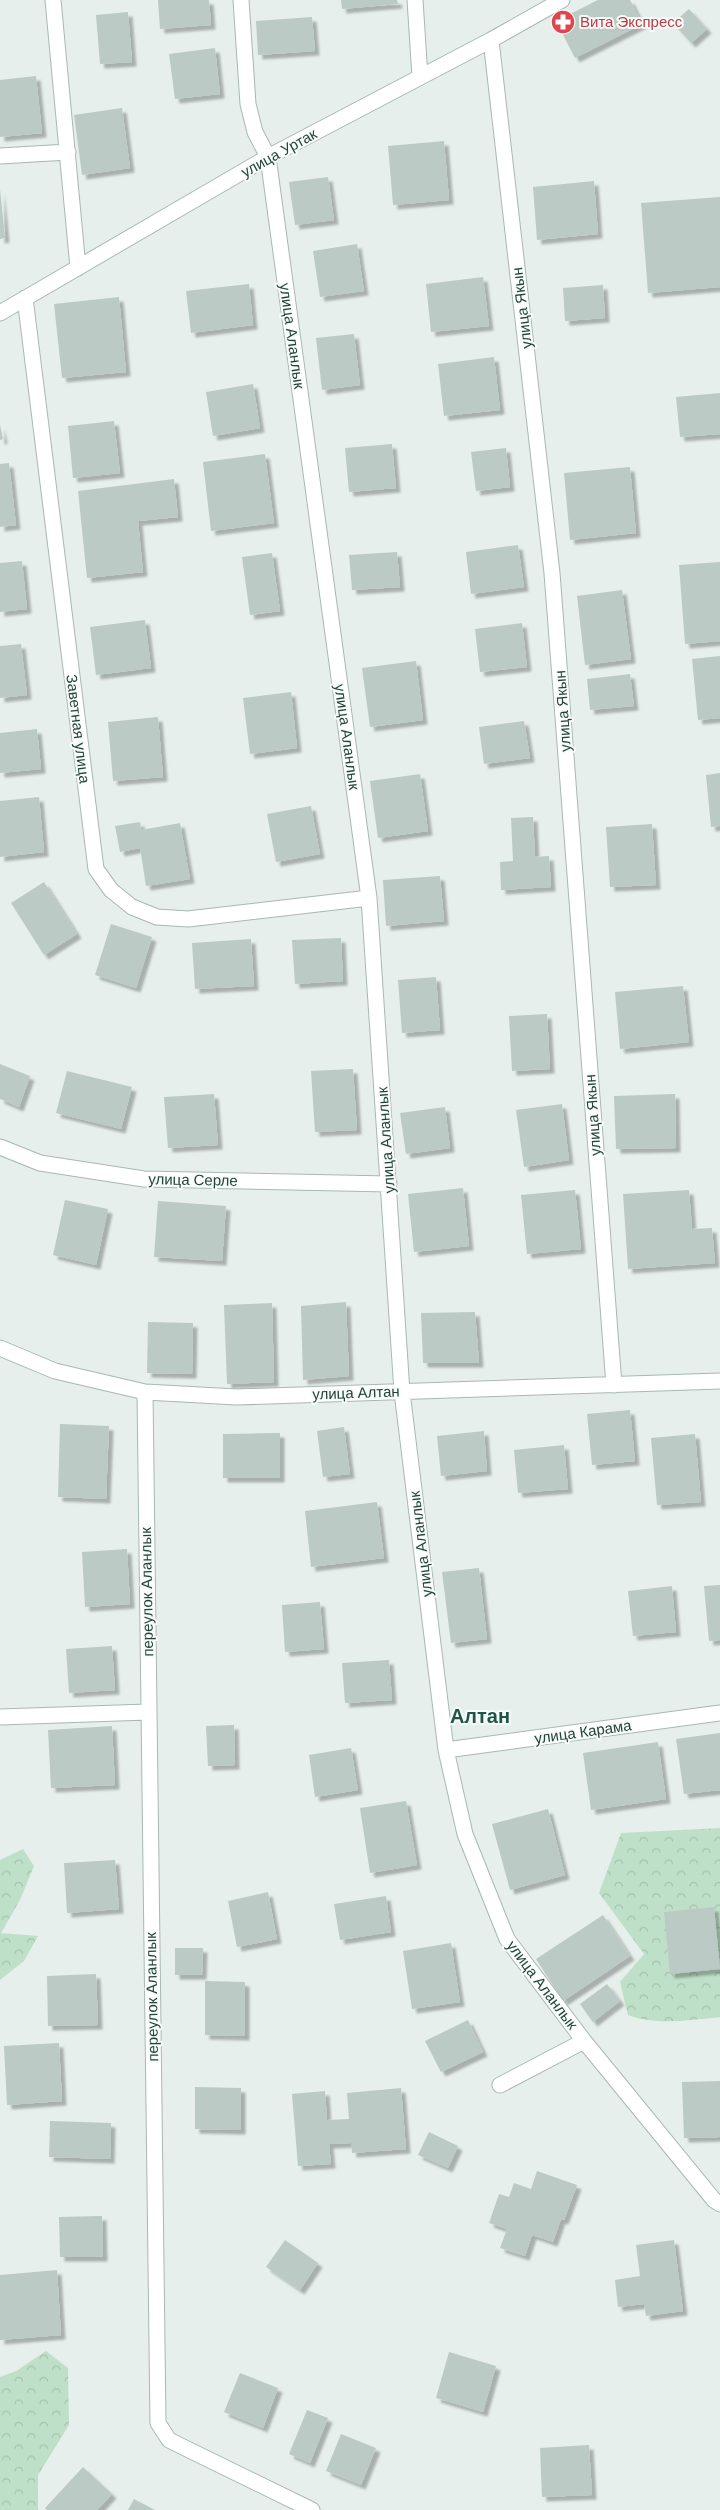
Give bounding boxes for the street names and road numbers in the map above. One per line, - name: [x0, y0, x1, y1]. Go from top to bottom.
- street label: улица Уртак: [238, 124, 321, 182]
- street label: улица Якын: [507, 266, 537, 350]
- street label: улица Аланлык: [275, 282, 309, 391]
- street label: улица Якын: [550, 670, 576, 752]
- street label: Заветная улица: [61, 673, 95, 785]
- street label: улица Аланлык: [330, 683, 364, 792]
- street label: улица Якын: [580, 1074, 606, 1156]
- street label: улица Аланлык: [372, 1086, 400, 1194]
- street label: улица Серле: [148, 1169, 238, 1191]
- street label: улица Алтан: [312, 1381, 400, 1405]
- street label: улица Аланлык: [405, 1489, 437, 1598]
- street label: переулок Аланлык: [136, 1527, 158, 1657]
- street label: улица Карама: [533, 1715, 633, 1749]
- street label: переулок Аланлык: [141, 1932, 163, 2062]
- street label: улица Аланлык: [502, 1936, 582, 2034]

